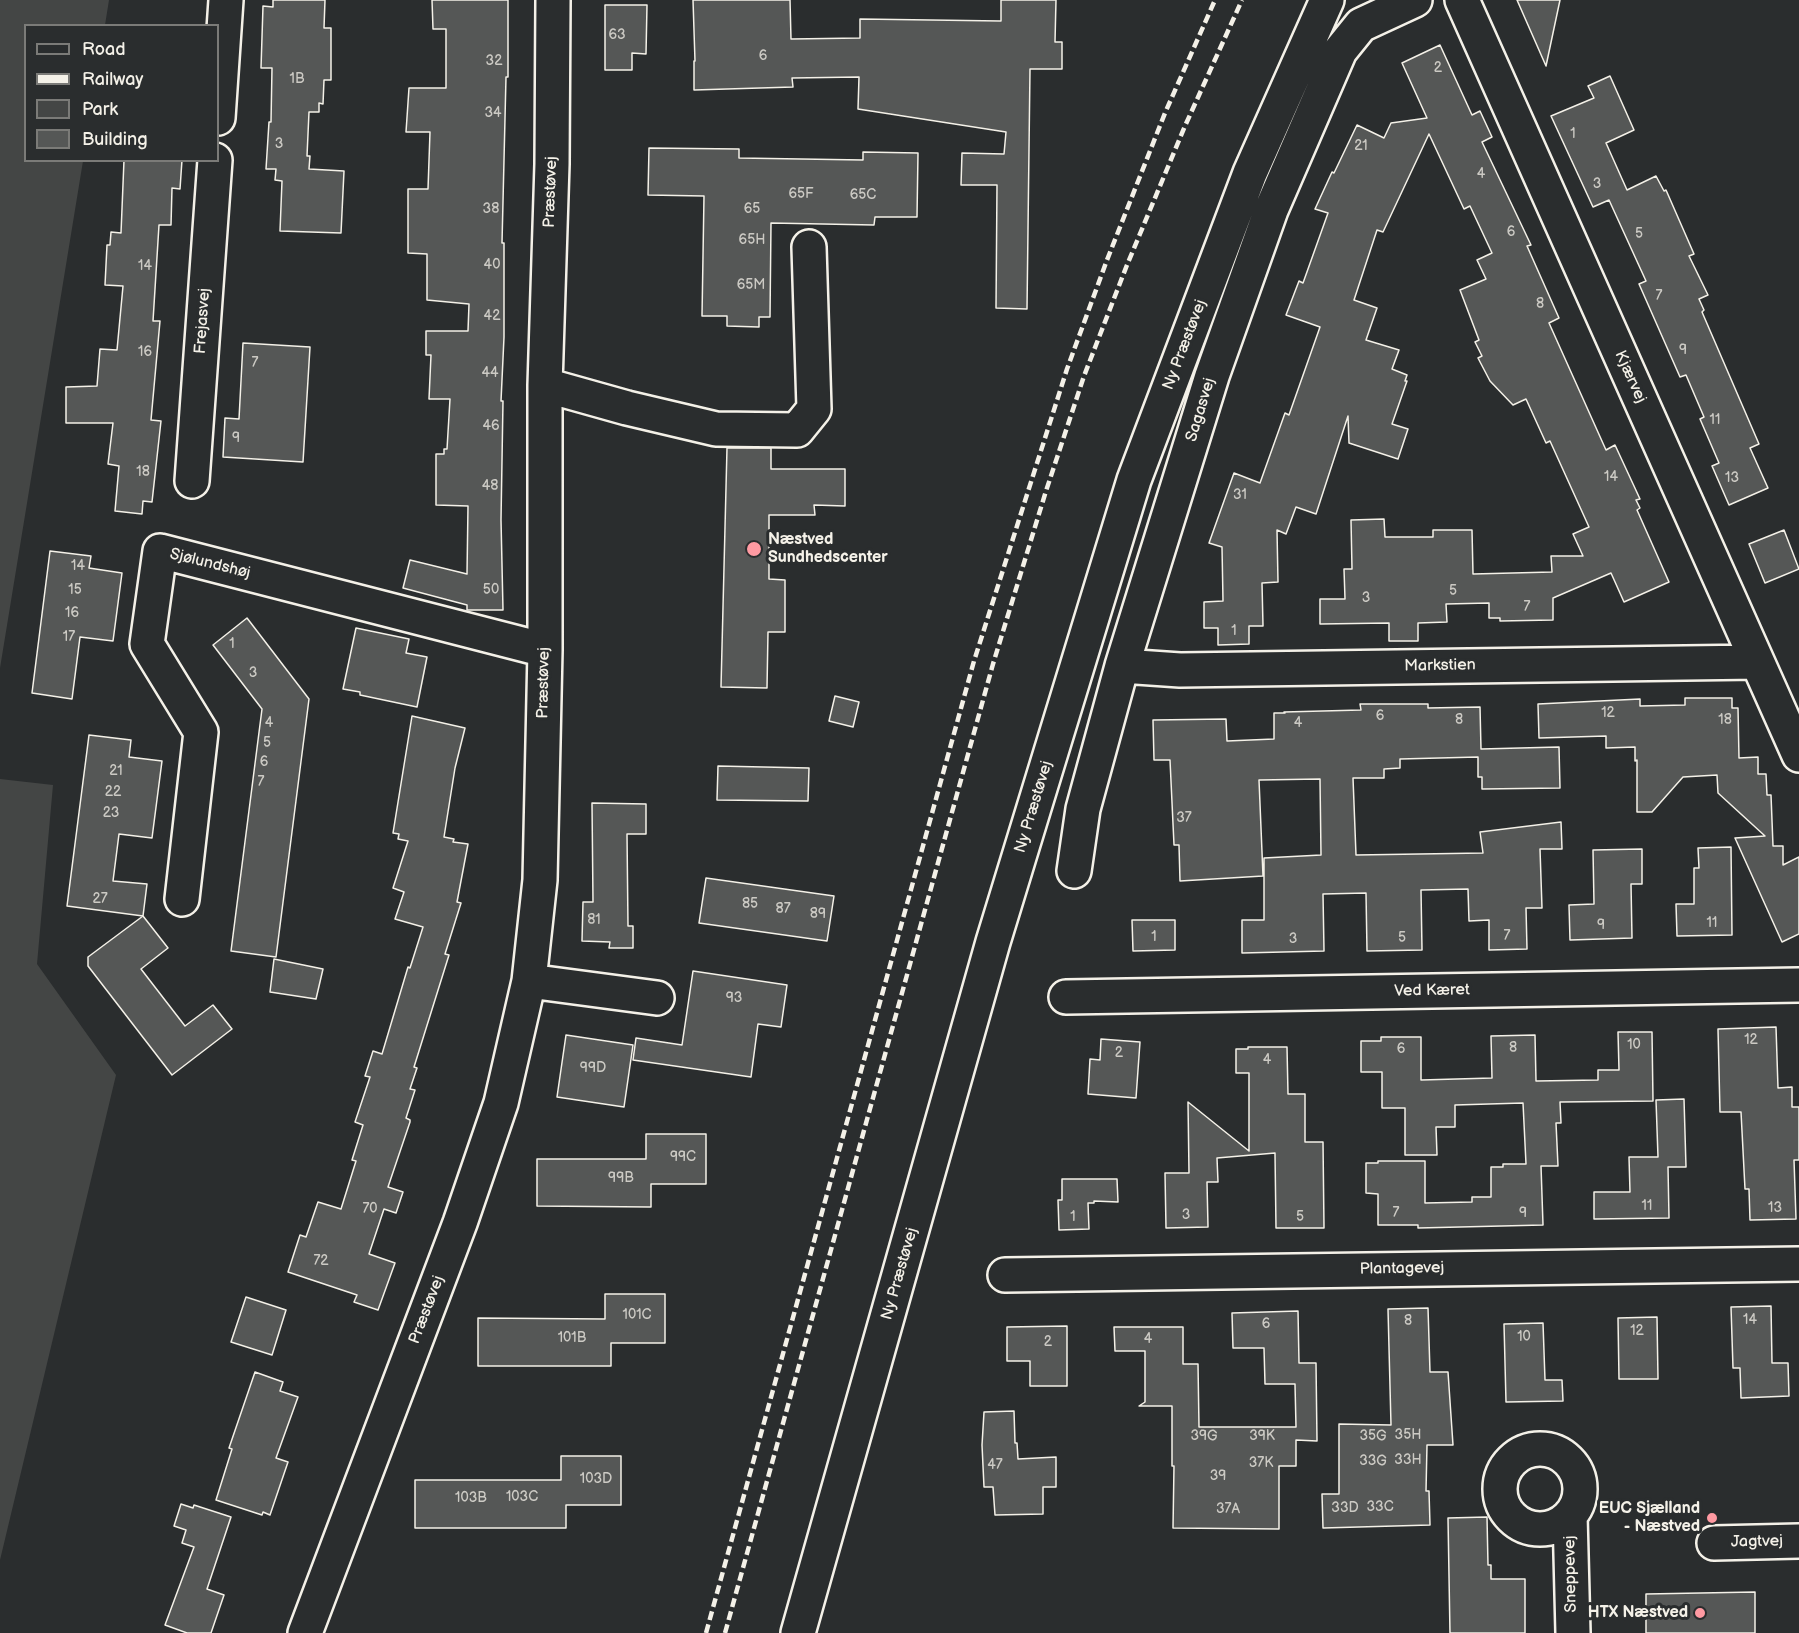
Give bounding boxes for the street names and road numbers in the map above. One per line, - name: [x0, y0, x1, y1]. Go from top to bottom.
- street label: Præstøvej: [540, 156, 562, 228]
- street label: Frejasvej: [191, 287, 215, 355]
- street label: Ny Præstøvej: [1159, 297, 1211, 393]
- street label: Kjærvej: [1610, 348, 1650, 406]
- street label: Sagasvej: [1182, 376, 1220, 444]
- street label: Sjølundshøj: [168, 545, 252, 583]
- street label: Præstøvej: [534, 647, 554, 719]
- street label: Markstien: [1404, 656, 1476, 676]
- street label: Ny Præstøvej: [1011, 759, 1057, 855]
- street label: Ved Kæret: [1394, 981, 1470, 1001]
- street label: Ny Præstøvej: [878, 1226, 922, 1322]
- street label: Plantagevej: [1360, 1259, 1444, 1279]
- street label: Præstøvej: [405, 1273, 449, 1347]
- street label: Jagtvej: [1731, 1532, 1783, 1552]
- street label: Sneppevej: [1561, 1535, 1581, 1613]

